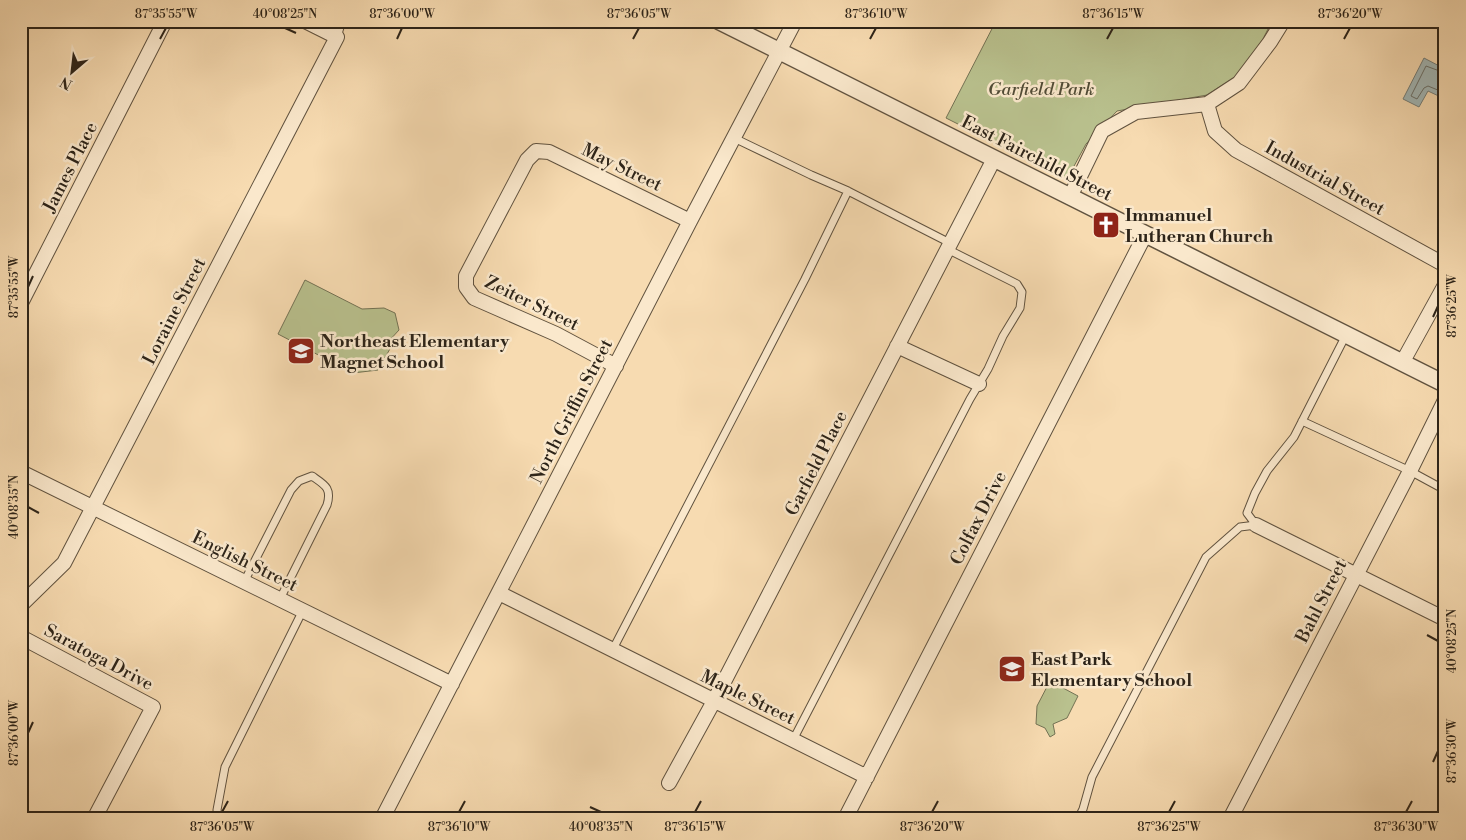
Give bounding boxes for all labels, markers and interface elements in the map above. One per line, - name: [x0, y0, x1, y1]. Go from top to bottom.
- text: 87°35'55"W: [135, 7, 198, 22]
- text: 40°08'25"N: [253, 7, 317, 22]
- text: 87°36'00"W: [369, 7, 436, 22]
- text: 87°36'05"W: [607, 7, 672, 22]
- text: 87°36'10"W: [845, 7, 908, 22]
- text: 87°36'15"W: [1082, 7, 1145, 22]
- text: 87°36'20"W: [1318, 7, 1383, 22]
- north arrow: [48, 48, 98, 98]
- text: N: [57, 72, 75, 93]
- park label: Garfield Park: [988, 78, 1094, 101]
- street label: East Fairchild Street: [957, 110, 1117, 207]
- street label: James Place: [37, 118, 103, 217]
- street label: Industrial Street: [1261, 136, 1389, 221]
- street label: May Street: [578, 138, 666, 197]
- place label: Immanuel Lutheran Church: [1125, 204, 1273, 248]
- church icon: Immanuel Lutheran Church: [1091, 210, 1121, 240]
- street label: Loraine Street: [138, 253, 212, 369]
- text: 87°35'55"W: [7, 255, 22, 318]
- street label: Zeiter Street: [481, 271, 583, 336]
- text: 87°36'25"W: [1445, 273, 1460, 338]
- place label: Northeast Elementary Magnet School: [320, 330, 510, 374]
- street label: North Griffin Street: [525, 334, 618, 487]
- school or university icon: Northeast Elementary Magnet School: [286, 336, 316, 366]
- street label: Garfield Place: [780, 407, 853, 520]
- street label: Colfax Drive: [945, 468, 1012, 569]
- text: 40°08'35"N: [7, 475, 22, 539]
- street label: English Street: [188, 526, 302, 597]
- street label: Bahl Street: [1290, 555, 1352, 648]
- text: 40°08'25"N: [1445, 609, 1460, 673]
- street label: Saratoga Drive: [40, 619, 157, 696]
- place label: East Park Elementary School: [1031, 648, 1192, 692]
- school or university icon: East Park Elementary School: [997, 654, 1027, 684]
- street label: Maple Street: [697, 665, 799, 731]
- text: 87°36'00"W: [7, 699, 22, 766]
- text: 87°36'30"W: [1445, 718, 1460, 783]
- text: 87°36'05"W: [190, 820, 255, 835]
- text: 87°36'10"W: [428, 820, 491, 835]
- text: 40°08'35"N: [569, 820, 633, 835]
- text: 87°36'15"W: [664, 820, 727, 835]
- text: 87°36'20"W: [900, 820, 965, 835]
- text: 87°36'25"W: [1137, 820, 1202, 835]
- text: 87°36'30"W: [1374, 820, 1439, 835]

